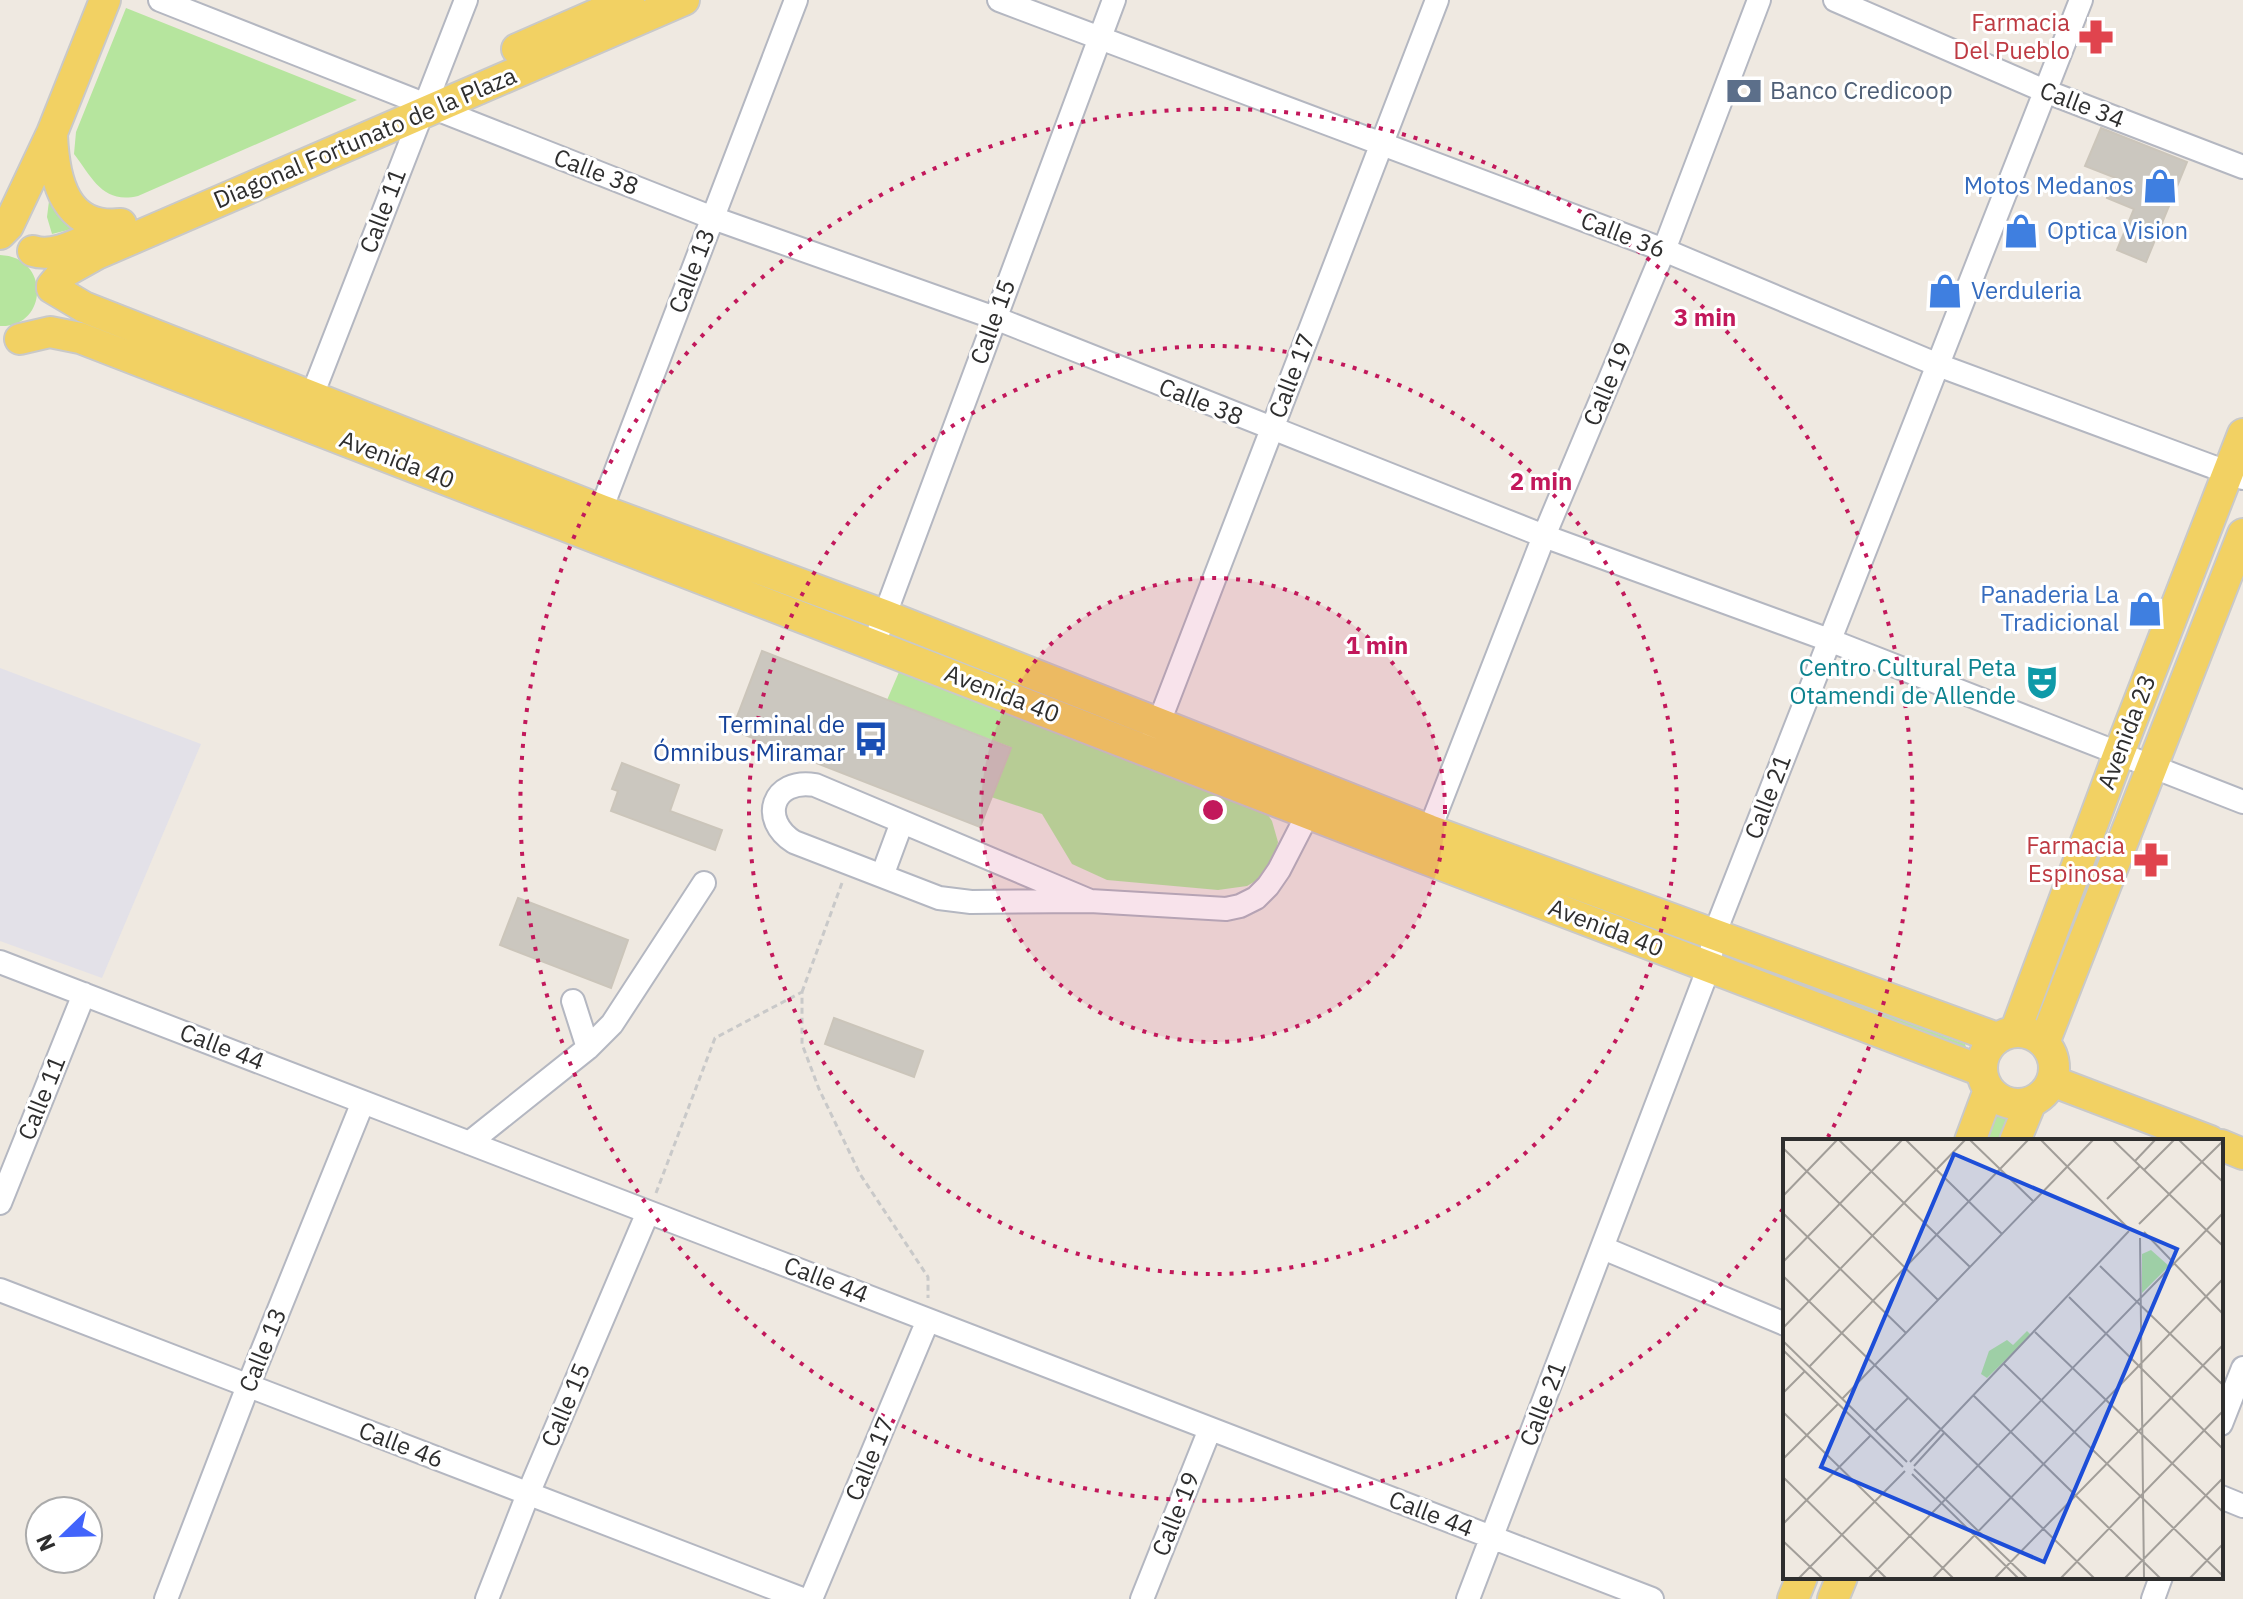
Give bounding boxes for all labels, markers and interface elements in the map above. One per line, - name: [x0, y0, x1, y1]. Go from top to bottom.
- place label: Farmacia Del Pueblo: [1953, 6, 2070, 66]
- pharmacy icon: Farmacia Del Pueblo: [2077, 18, 2115, 56]
- street label: Diagonal Fortunato de la Plaza: [208, 59, 521, 216]
- bank icon: Banco Credicoop: [1725, 72, 1763, 110]
- street label: Calle 34: [2035, 73, 2129, 135]
- place label: Banco Credicoop: [1770, 74, 1953, 106]
- street label: Calle 38: [549, 140, 643, 202]
- street label: Calle 11: [351, 164, 413, 258]
- shop icon: Motos Medanos: [2141, 167, 2179, 205]
- place label: Motos Medanos: [1964, 169, 2134, 201]
- street label: Calle 36: [1576, 203, 1670, 265]
- shop icon: Optica Vision: [2002, 212, 2040, 250]
- place label: Optica Vision: [2047, 214, 2188, 246]
- street label: Calle 13: [660, 224, 722, 318]
- shop icon: Verduleria: [1926, 272, 1964, 310]
- place label: Verduleria: [1971, 274, 2082, 306]
- street label: Calle 15: [962, 275, 1022, 369]
- text: 3 min: [1674, 301, 1736, 333]
- street label: Calle 17: [1260, 329, 1322, 423]
- street label: Calle 19: [1575, 337, 1639, 430]
- street label: Calle 38: [1154, 370, 1248, 432]
- street label: Avenida 40: [335, 423, 459, 496]
- text: 2 min: [1510, 465, 1572, 497]
- place label: Panaderia La Tradicional: [1980, 578, 2119, 638]
- shop icon: Panaderia La Tradicional: [2126, 590, 2164, 628]
- text: 1 min: [1346, 629, 1408, 661]
- place label: Centro Cultural Peta Otamendi de Allende: [1789, 651, 2016, 711]
- street label: Avenida 40: [940, 657, 1064, 730]
- theatre icon: Centro Cultural Peta Otamendi de Allende: [2023, 663, 2061, 701]
- street label: Avenida 23: [2090, 670, 2163, 794]
- place label: Terminal de Ómnibus Miramar: [653, 708, 845, 768]
- bus stop icon: Terminal de Ómnibus Miramar: [852, 720, 890, 758]
- street label: Calle 21: [1736, 750, 1798, 844]
- centre of rings: [1199, 796, 1227, 824]
- place label: Farmacia Espinosa: [2026, 829, 2125, 889]
- pharmacy icon: Farmacia Espinosa: [2132, 841, 2170, 879]
- street label: Avenida 40: [1544, 891, 1668, 964]
- street label: Calle 44: [175, 1015, 269, 1077]
- street label: Calle 11: [10, 1051, 72, 1145]
- inset map: [1783, 1139, 2223, 1579]
- street label: Calle 44: [779, 1248, 873, 1310]
- street label: Calle 13: [231, 1303, 293, 1397]
- street label: Calle 21: [1511, 1357, 1573, 1451]
- street label: Calle 15: [533, 1358, 597, 1451]
- street label: Calle 17: [837, 1412, 901, 1505]
- street label: Calle 46: [354, 1413, 448, 1475]
- street label: Calle 19: [1144, 1467, 1206, 1561]
- street label: Calle 44: [1384, 1482, 1478, 1544]
- north arrow: [24, 1495, 104, 1575]
- text: N: [29, 1530, 62, 1556]

